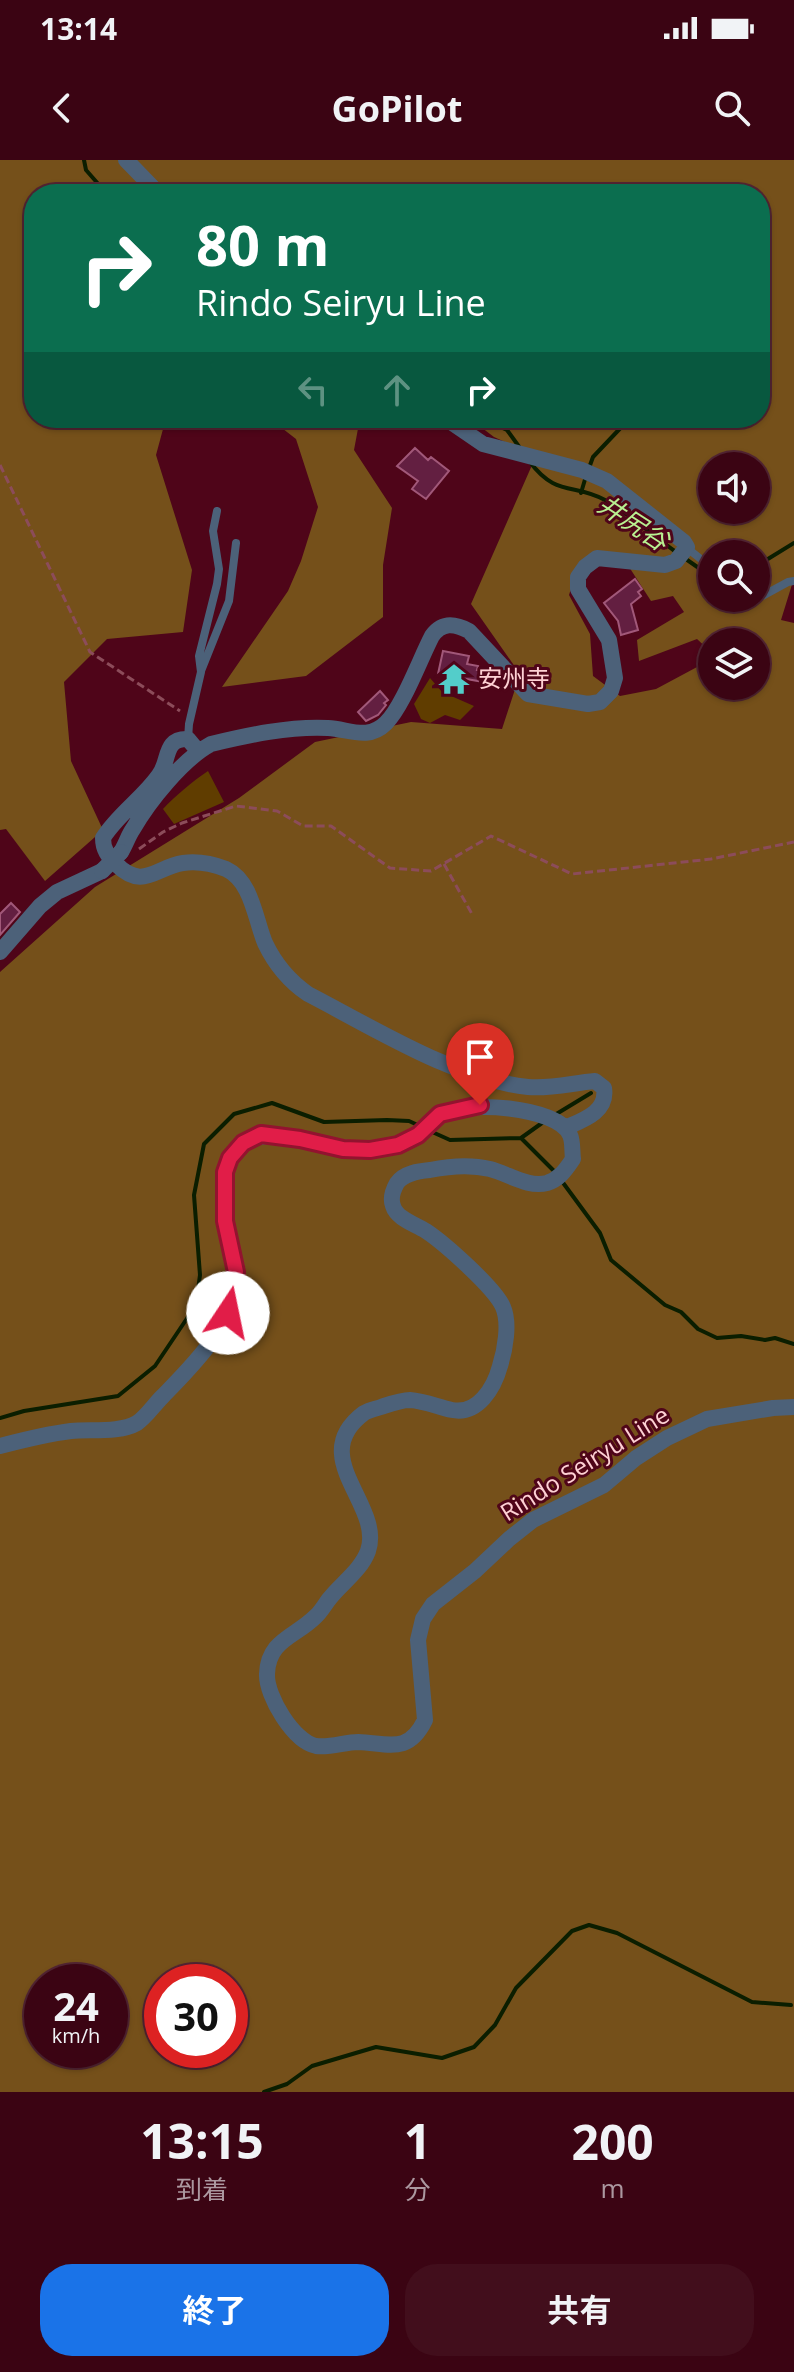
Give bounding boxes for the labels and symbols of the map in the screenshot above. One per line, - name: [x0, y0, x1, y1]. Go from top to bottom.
- water label: 井尻谷: [591, 486, 678, 560]
- place label: 安州寺: [478, 661, 550, 694]
- temple icon: 安州寺: [437, 662, 471, 696]
- pin: [446, 1023, 514, 1105]
- position arrow: [186, 1271, 270, 1355]
- street label: Rindo Seiryu Line: [494, 1398, 675, 1528]
- speed limit sign: 30: [144, 1964, 248, 2068]

